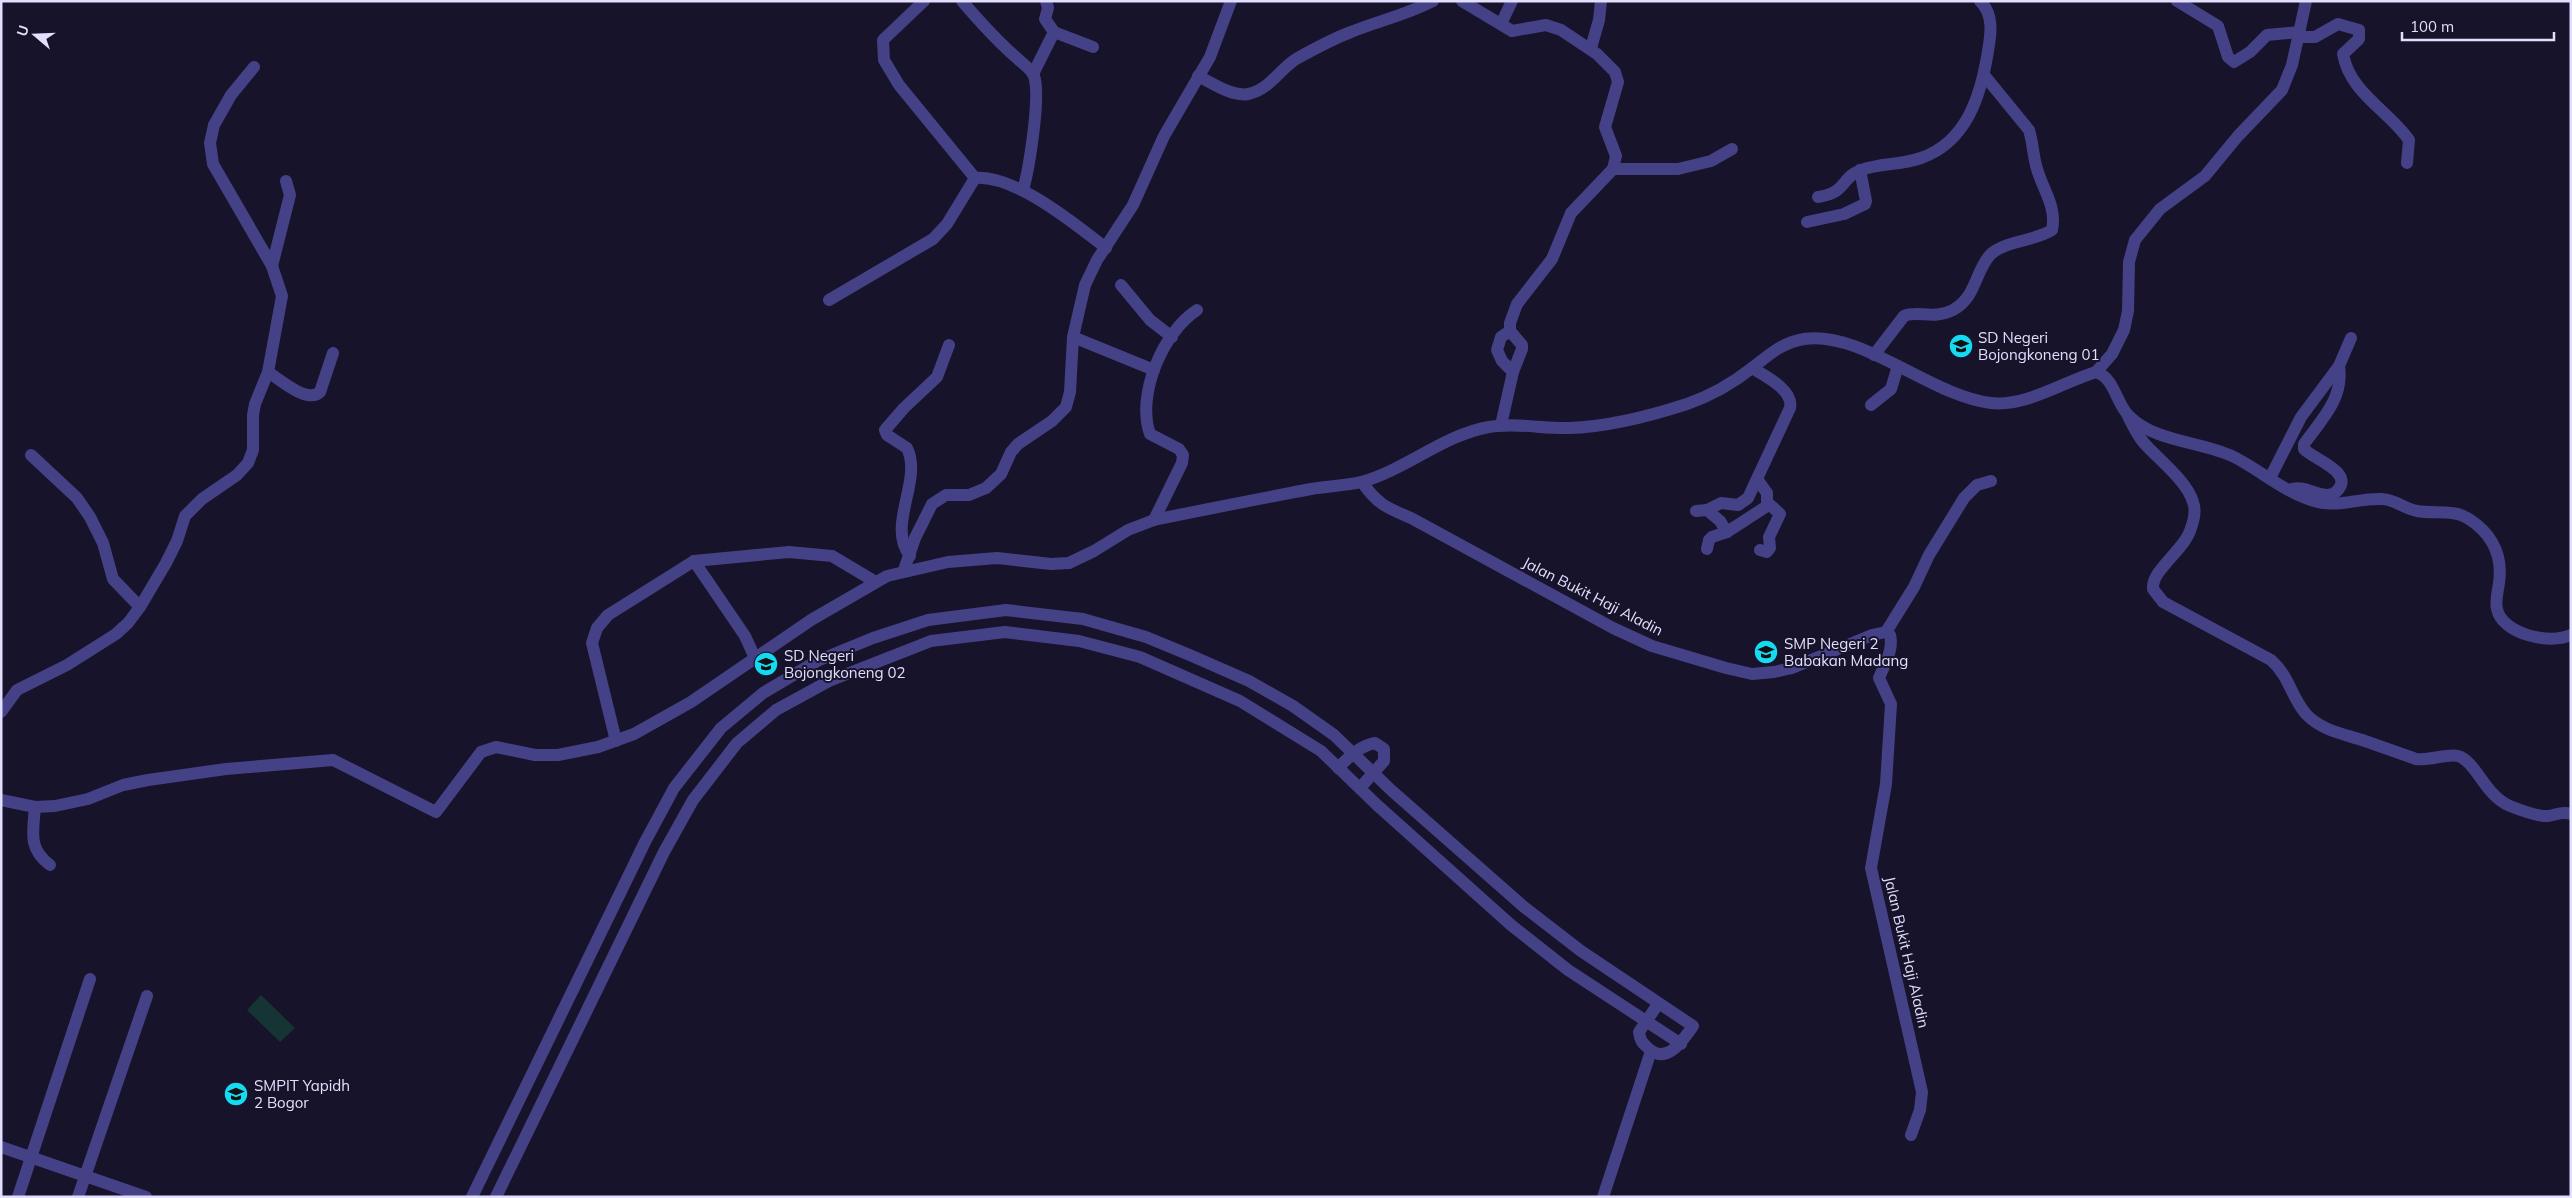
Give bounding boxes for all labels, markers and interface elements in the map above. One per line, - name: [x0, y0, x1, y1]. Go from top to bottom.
- north arrow: [10, 10, 60, 60]
- scale bar: [2402, 10, 2554, 42]
- text: 100 m: [2410, 17, 2454, 36]
- text: U: [13, 23, 33, 39]
- place label: SD Negeri Bojongkoneng 01: [1978, 328, 2100, 364]
- school or university icon: SD Negeri Bojongkoneng 01: [1948, 333, 1974, 359]
- street label: Jalan Bukit Haji Aladin: [1520, 552, 1666, 640]
- place label: SMP Negeri 2 Babakan Madang: [1784, 634, 1908, 670]
- school or university icon: SMP Negeri 2 Babakan Madang: [1753, 639, 1779, 665]
- place label: SD Negeri Bojongkoneng 02: [784, 646, 906, 682]
- school or university icon: SD Negeri Bojongkoneng 02: [753, 651, 779, 677]
- street label: Jalan Bukit Haji Aladin: [1880, 874, 1934, 1030]
- place label: SMPIT Yapidh 2 Bogor: [254, 1076, 350, 1112]
- school or university icon: SMPIT Yapidh 2 Bogor: [223, 1081, 249, 1107]

